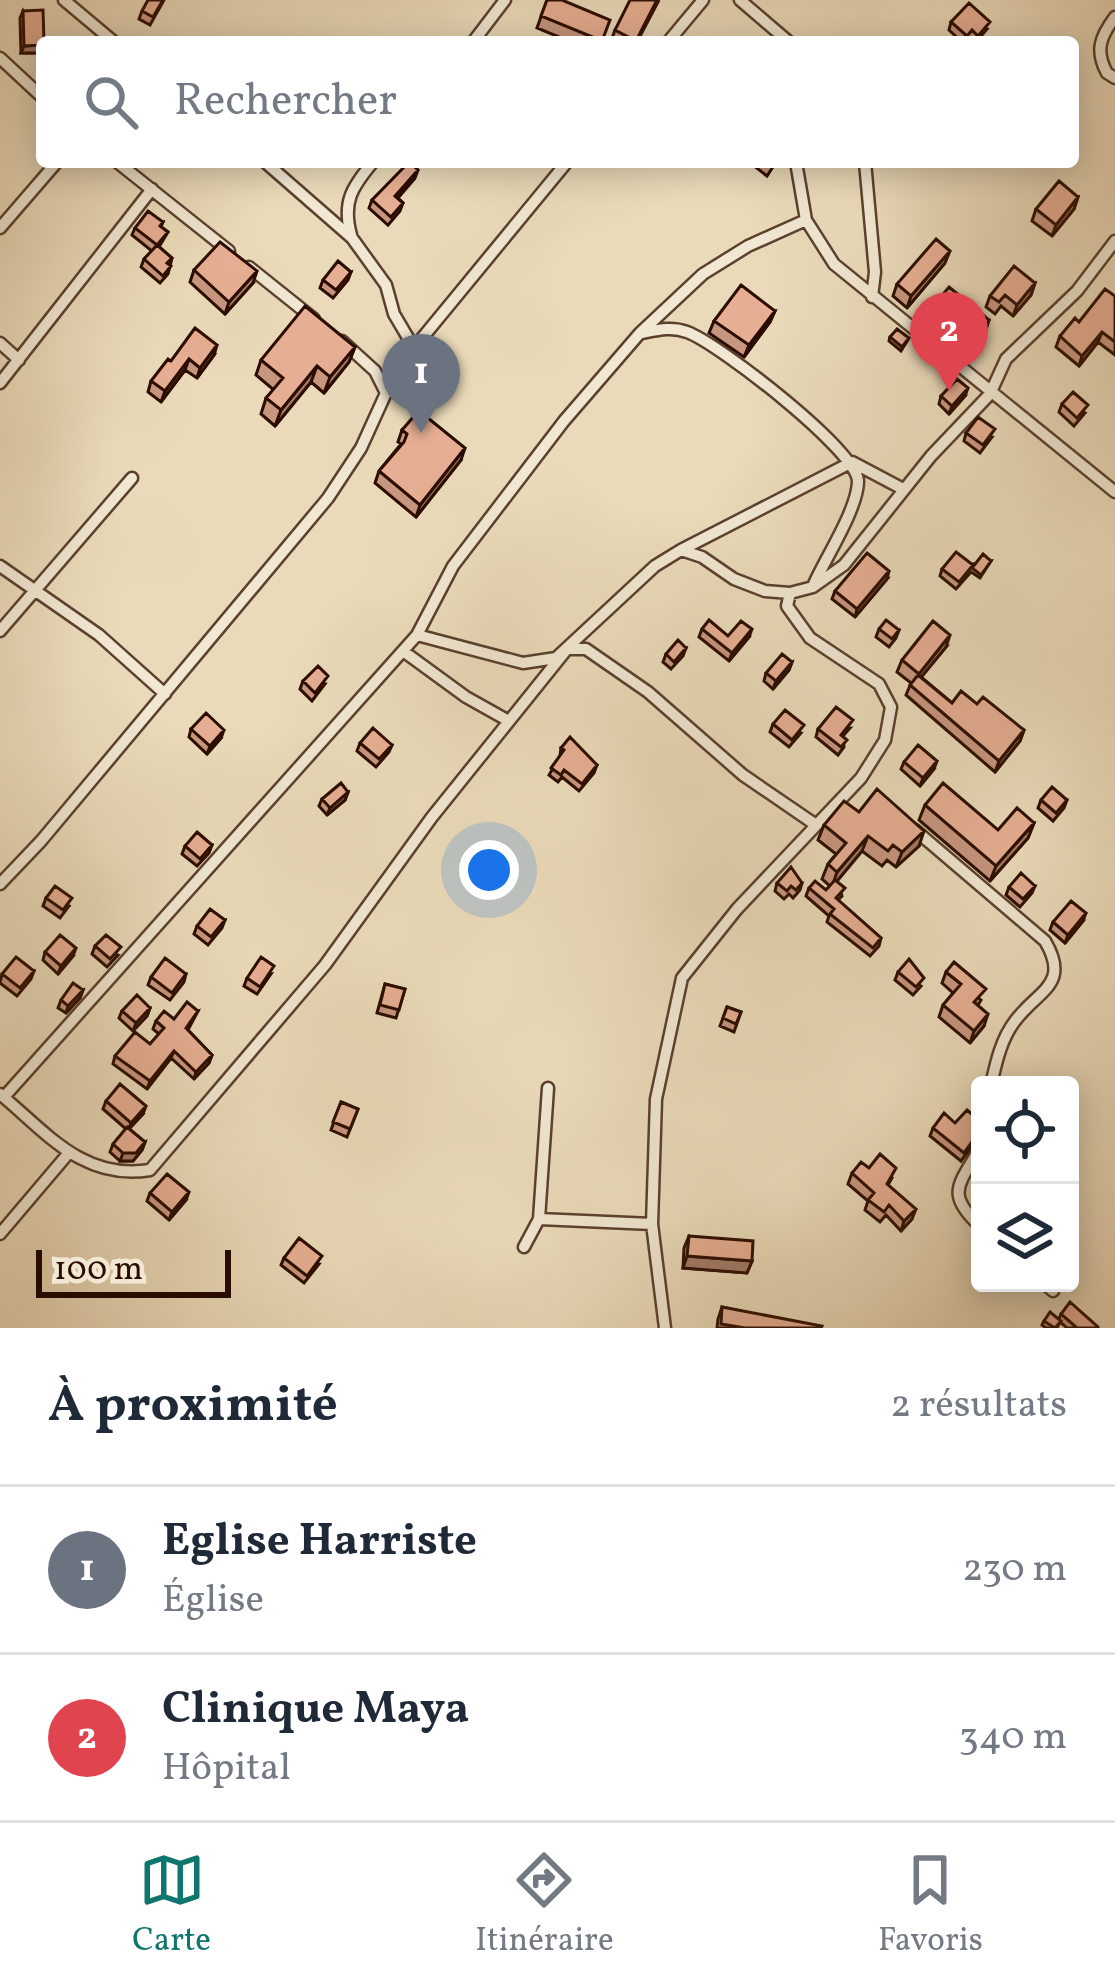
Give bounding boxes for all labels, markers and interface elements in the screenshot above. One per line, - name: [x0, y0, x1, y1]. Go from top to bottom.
- search box: [36, 36, 1079, 168]
- icon: search: [78, 69, 144, 135]
- text: Rechercher: [174, 71, 397, 134]
- pin: 2: [910, 292, 988, 391]
- pin: 1: [382, 334, 460, 433]
- your location: [459, 840, 519, 900]
- map controls: [971, 1076, 1079, 1292]
- button: locate: [971, 1076, 1079, 1184]
- button: layers: [971, 1184, 1079, 1292]
- scale bar: [36, 1244, 231, 1297]
- text: 100 m: [54, 1248, 143, 1294]
- text: À proximité: [48, 1371, 338, 1442]
- text: 2 résultats: [890, 1379, 1067, 1433]
- text: Eglise Harriste: [162, 1511, 477, 1574]
- text: 1: [79, 1543, 95, 1597]
- text: 230 m: [962, 1543, 1067, 1597]
- text: Église: [162, 1574, 264, 1628]
- text: Clinique Maya: [162, 1679, 469, 1742]
- text: 2: [77, 1711, 97, 1765]
- text: 340 m: [959, 1711, 1067, 1765]
- text: Hôpital: [162, 1742, 291, 1796]
- tab: Carte: [132, 1847, 211, 1965]
- tab: Itinéraire: [475, 1847, 614, 1965]
- tab: Favoris: [878, 1847, 983, 1965]

